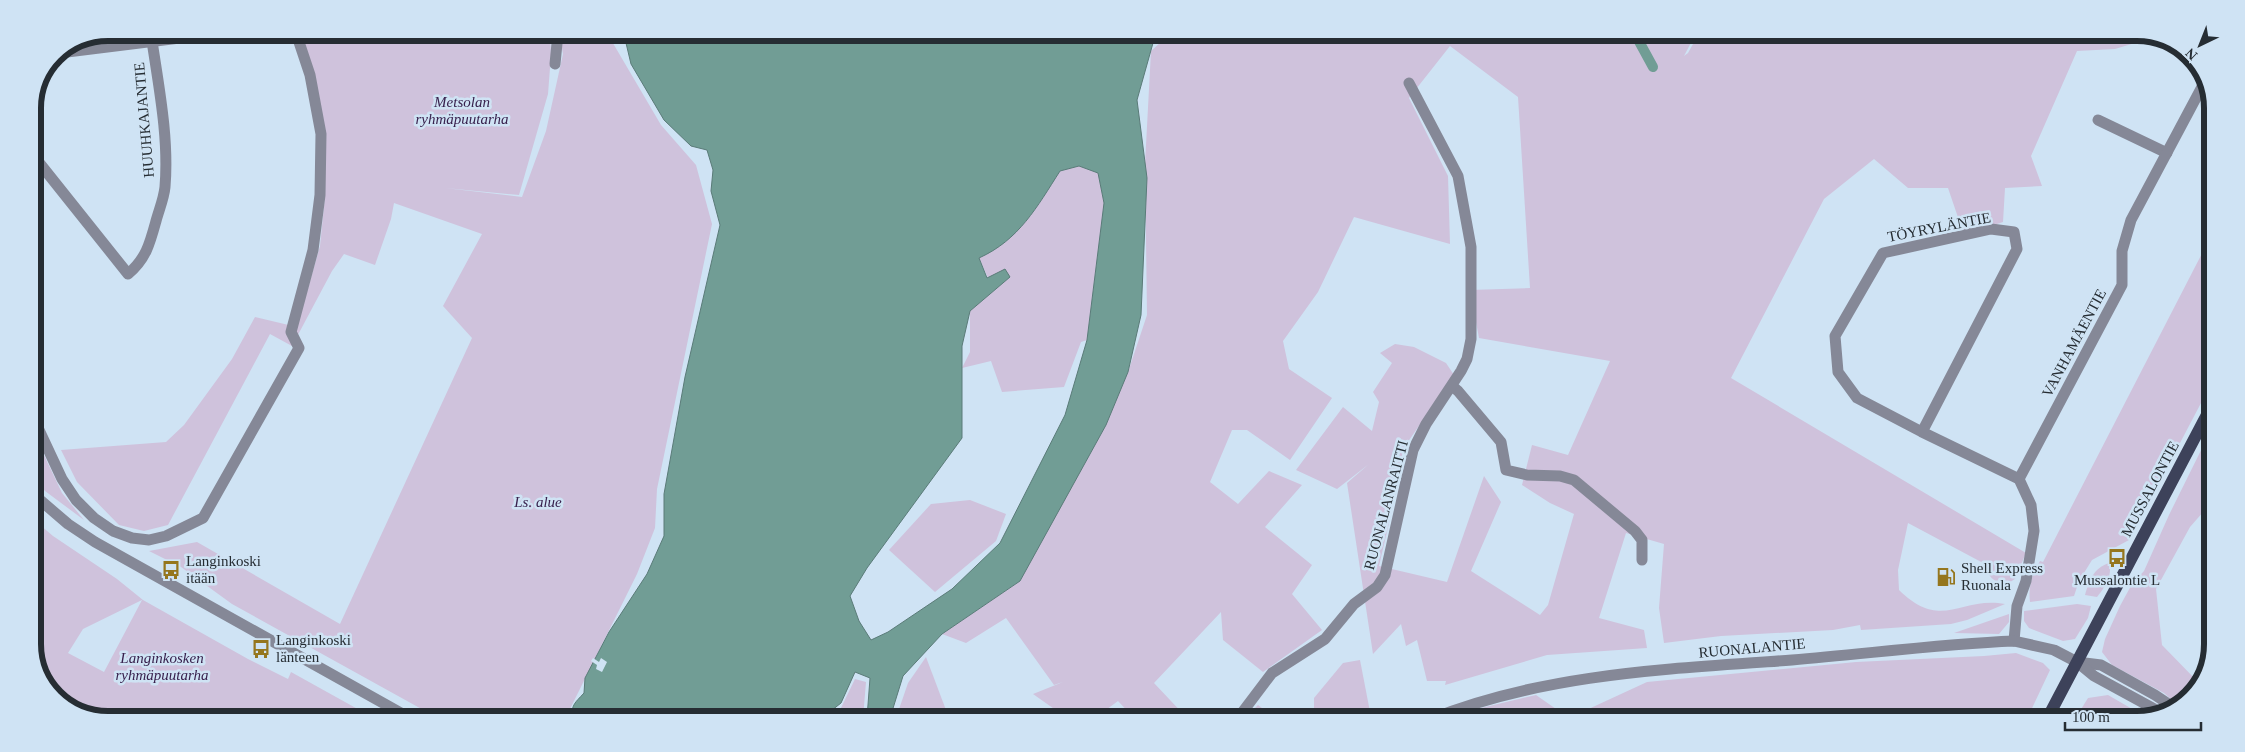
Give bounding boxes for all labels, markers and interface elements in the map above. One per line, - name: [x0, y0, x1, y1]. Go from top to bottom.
- north arrow: [2175, 20, 2225, 70]
- text: N: [2183, 45, 2200, 63]
- street label: HUUHKAJANTIE: [131, 62, 157, 178]
- park label: Metsolan ryhmäpuutarha: [415, 94, 509, 127]
- street label: TÖYRYLÄNTIE: [1886, 209, 1992, 245]
- street label: VANHAMÄENTIE: [2039, 286, 2109, 400]
- street label: RUONALANRAITTI: [1361, 439, 1411, 571]
- street label: MUSSALONTIE: [2118, 439, 2182, 539]
- park label: Ls. alue: [513, 494, 562, 510]
- bus stop icon: Mussalontie L: [2106, 547, 2128, 569]
- place label: Langinkoski itään: [186, 553, 261, 586]
- bus stop icon: Langinkoski itään: [160, 559, 182, 581]
- place label: Shell Express Ruonala: [1961, 560, 2043, 593]
- fuel station icon: Shell Express Ruonala: [1935, 566, 1957, 588]
- place label: Mussalontie L: [2074, 572, 2160, 588]
- place label: Langinkoski länteen: [276, 632, 351, 665]
- street label: RUONALANTIE: [1698, 635, 1806, 661]
- bus stop icon: Langinkoski länteen: [250, 638, 272, 660]
- park label: Langinkosken ryhmäpuutarha: [115, 650, 209, 683]
- scale bar: [2065, 700, 2201, 732]
- text: 100 m: [2072, 709, 2110, 725]

